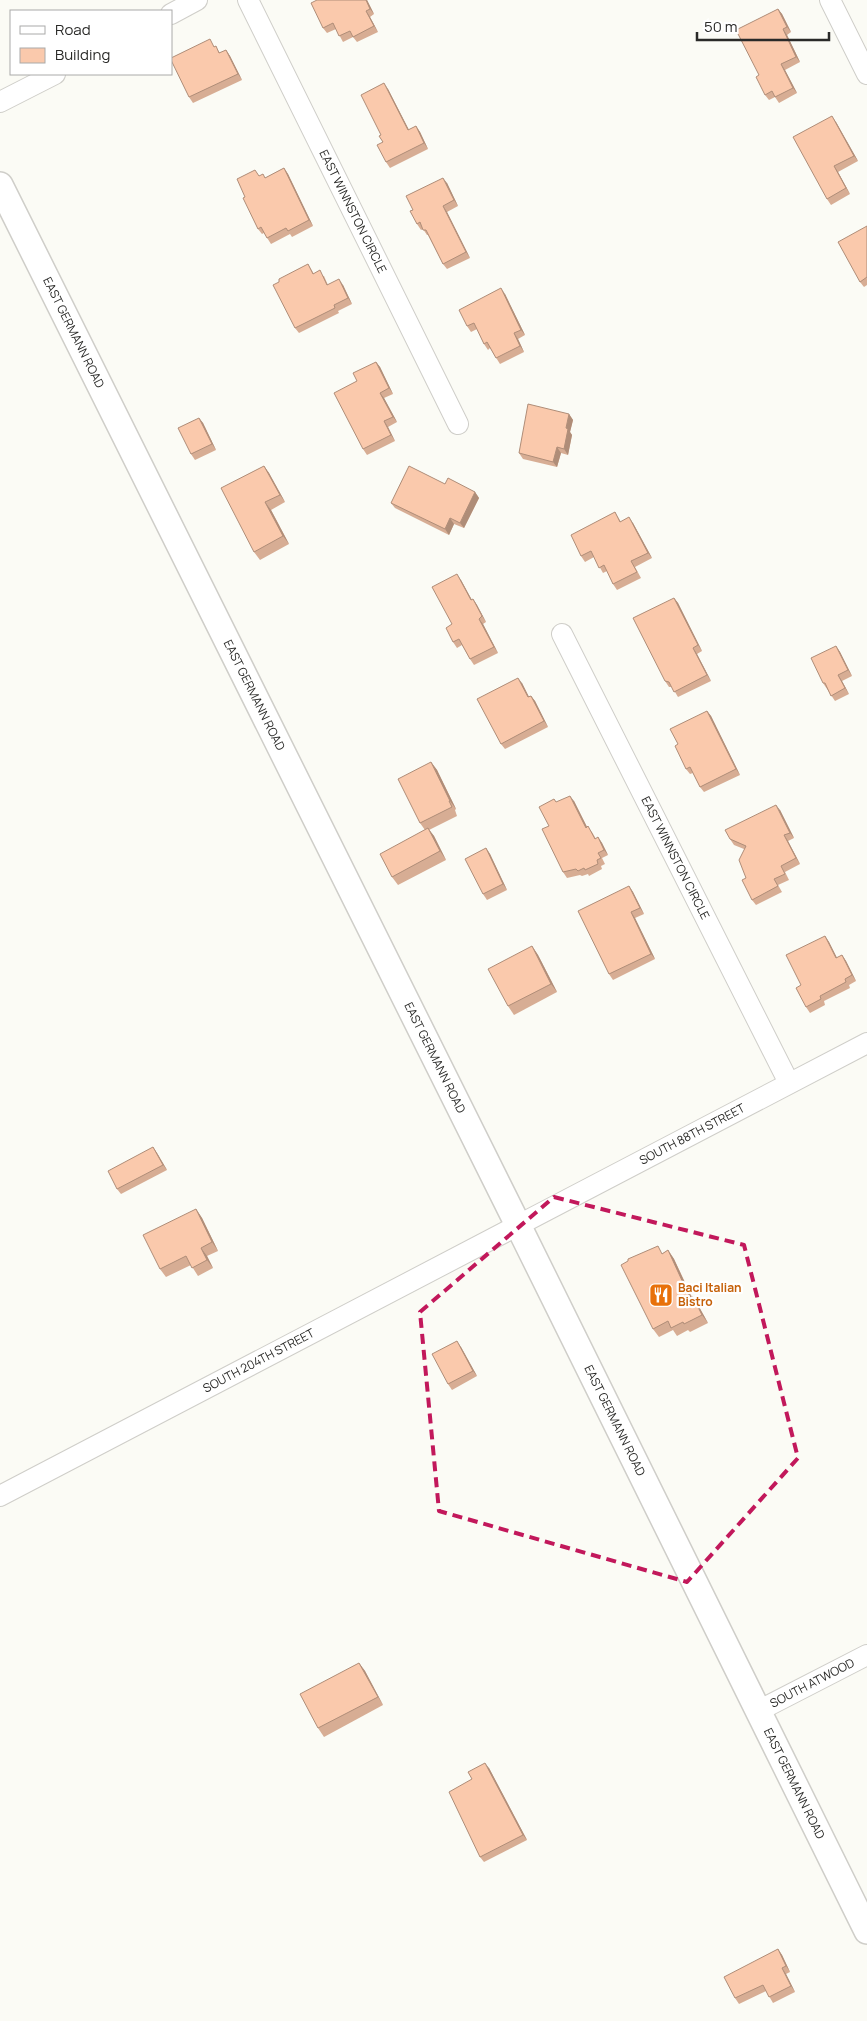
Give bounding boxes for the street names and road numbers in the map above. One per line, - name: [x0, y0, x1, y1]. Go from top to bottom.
- street label: EAST WINNSTON CIRCLE: [315, 147, 391, 276]
- street label: EAST GERMANN ROAD: [39, 274, 109, 391]
- street label: EAST GERMANN ROAD: [220, 637, 289, 753]
- street label: EAST WINNSTON CIRCLE: [638, 793, 714, 922]
- street label: EAST GERMANN ROAD: [400, 999, 470, 1116]
- street label: SOUTH 88TH STREET: [636, 1099, 749, 1169]
- street label: SOUTH 204TH STREET: [200, 1324, 318, 1397]
- street label: EAST GERMANN ROAD: [580, 1362, 650, 1479]
- street label: SOUTH ATWOOD: [767, 1654, 857, 1711]
- street label: EAST GERMANN ROAD: [760, 1725, 829, 1842]

